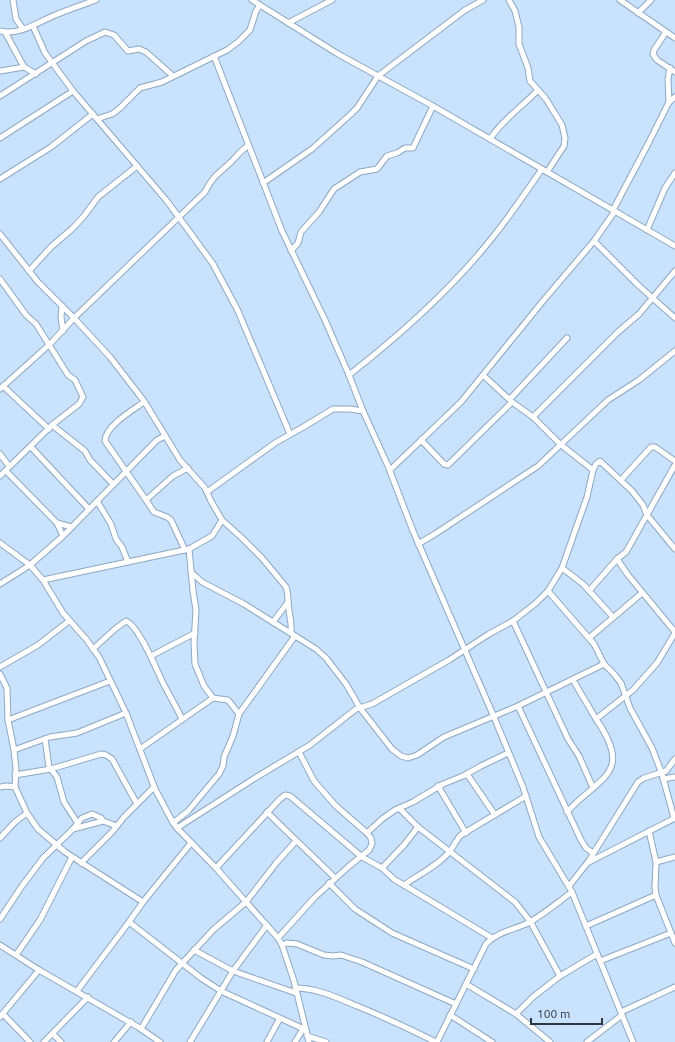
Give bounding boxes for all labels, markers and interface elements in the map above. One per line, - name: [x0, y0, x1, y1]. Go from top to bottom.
- scale bar: [531, 1000, 602, 1026]
- text: 100 m: [537, 1007, 570, 1020]

